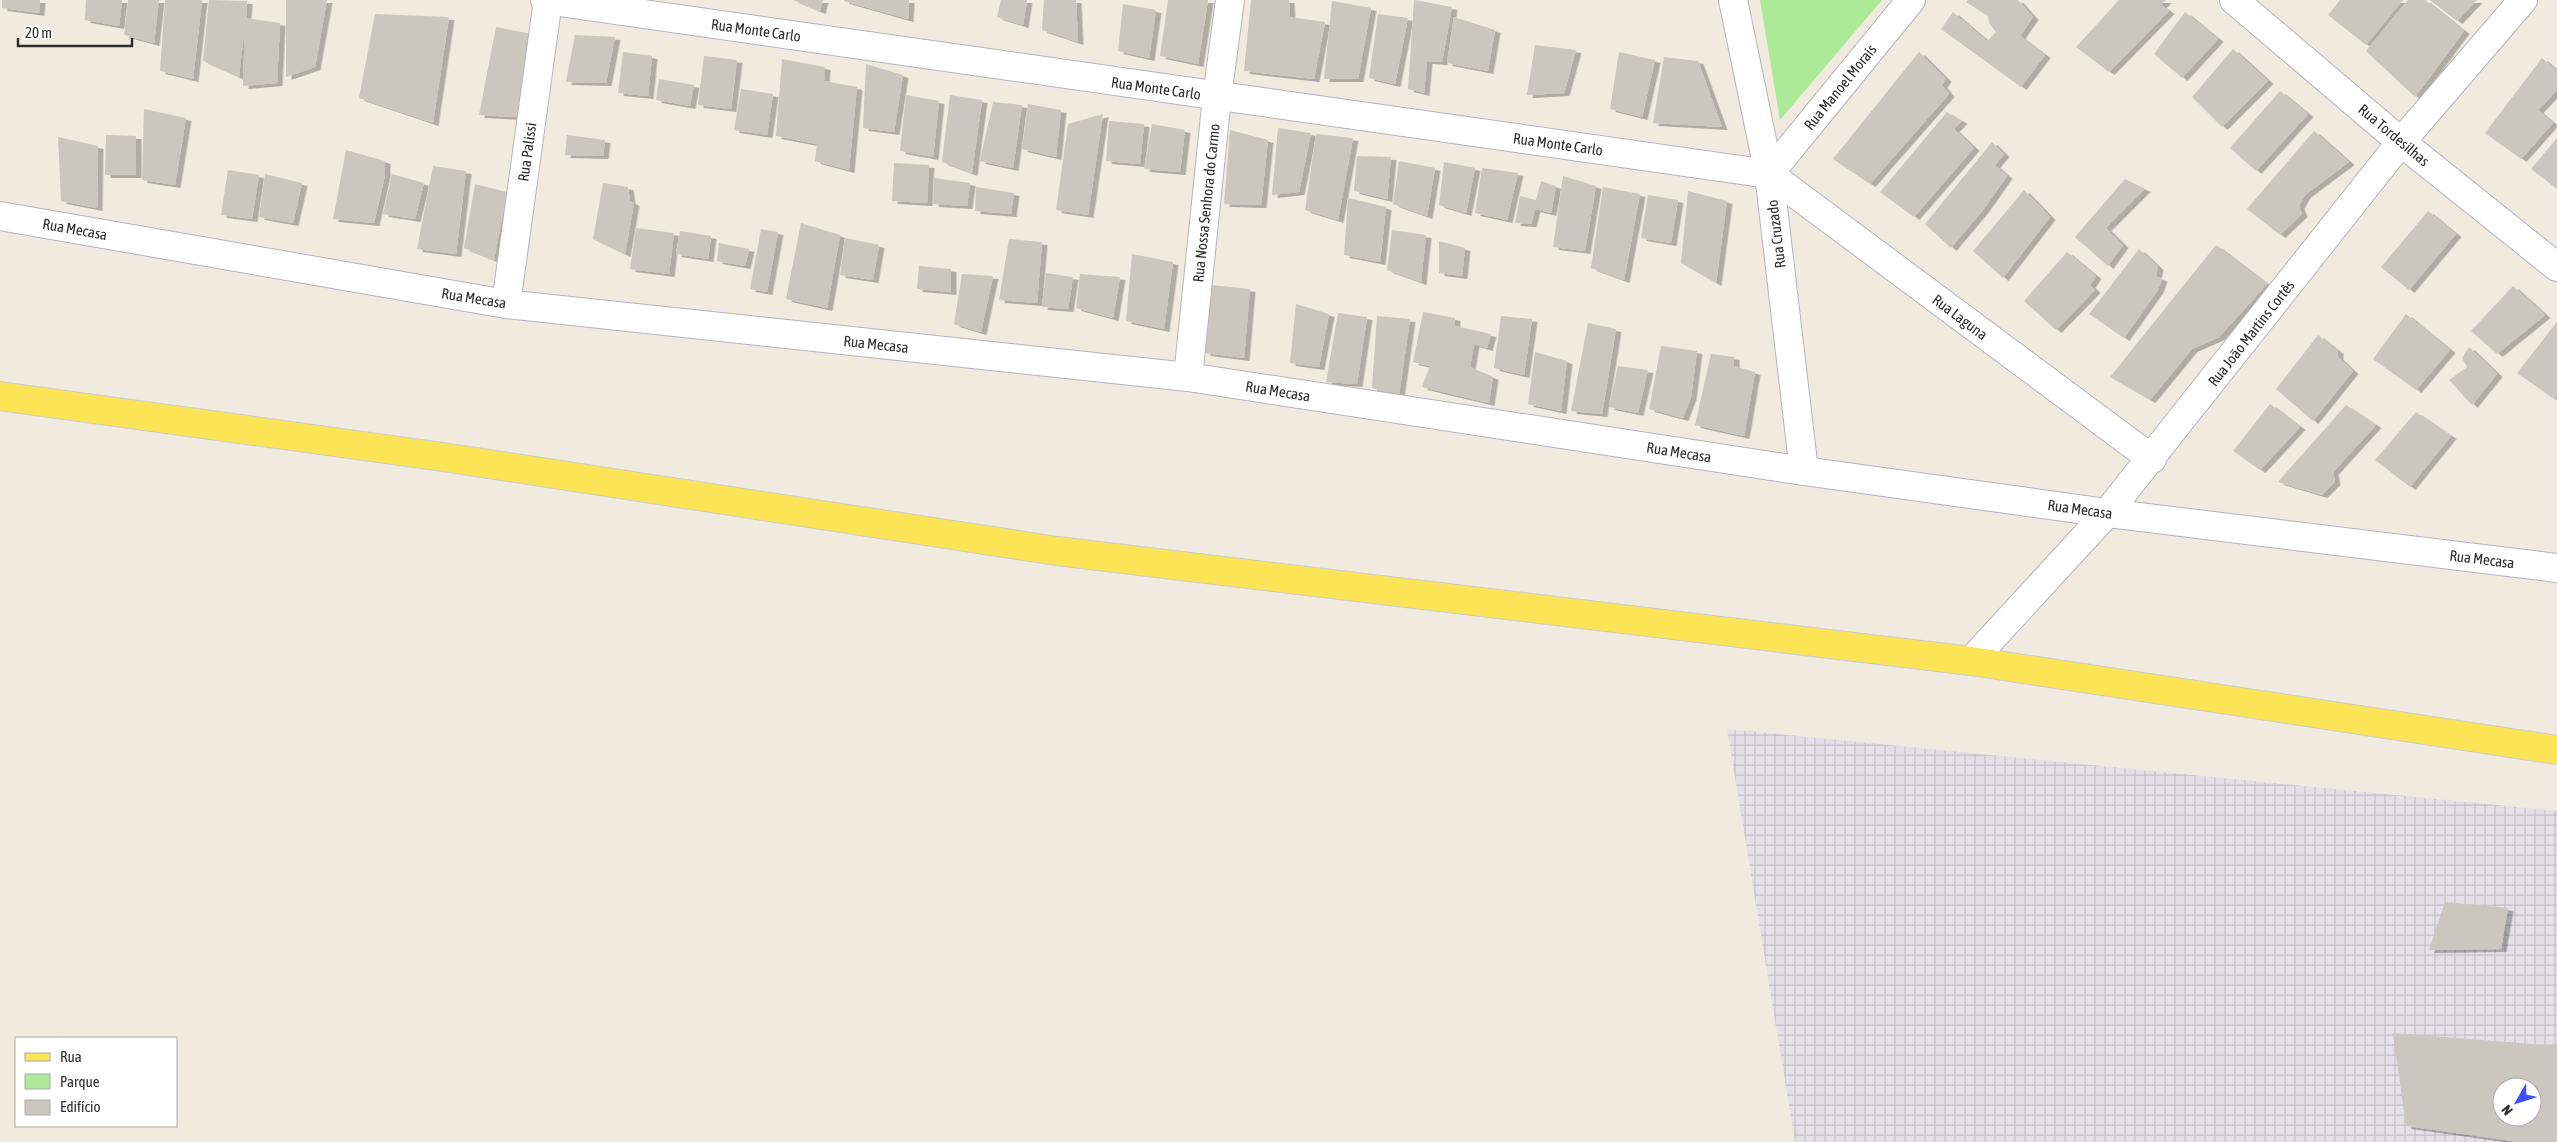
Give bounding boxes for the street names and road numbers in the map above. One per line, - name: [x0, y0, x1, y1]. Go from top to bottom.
- street label: Rua Monte Carlo: [710, 15, 802, 45]
- street label: Rua Manoel Morais: [1800, 41, 1880, 133]
- street label: Rua Monte Carlo: [1110, 73, 1202, 103]
- street label: Rua Tordesilhas: [2355, 100, 2433, 170]
- street label: Rua Palissi: [514, 121, 540, 183]
- street label: Rua Nossa Senhora do Carmo: [1189, 123, 1223, 283]
- street label: Rua Monte Carlo: [1512, 129, 1604, 159]
- street label: Rua Cruzado: [1763, 199, 1789, 269]
- street label: Rua Mecasa: [41, 215, 109, 243]
- street label: Rua João Martins Cortês: [2204, 277, 2298, 389]
- street label: Rua Mecasa: [440, 284, 508, 312]
- street label: Rua Laguna: [1929, 291, 1991, 343]
- street label: Rua Mecasa: [843, 332, 909, 356]
- street label: Rua Mecasa: [1244, 377, 1312, 405]
- street label: Rua Mecasa: [1645, 438, 1713, 466]
- street label: Rua Mecasa: [2046, 496, 2114, 522]
- street label: Rua Mecasa: [2449, 547, 2515, 571]

